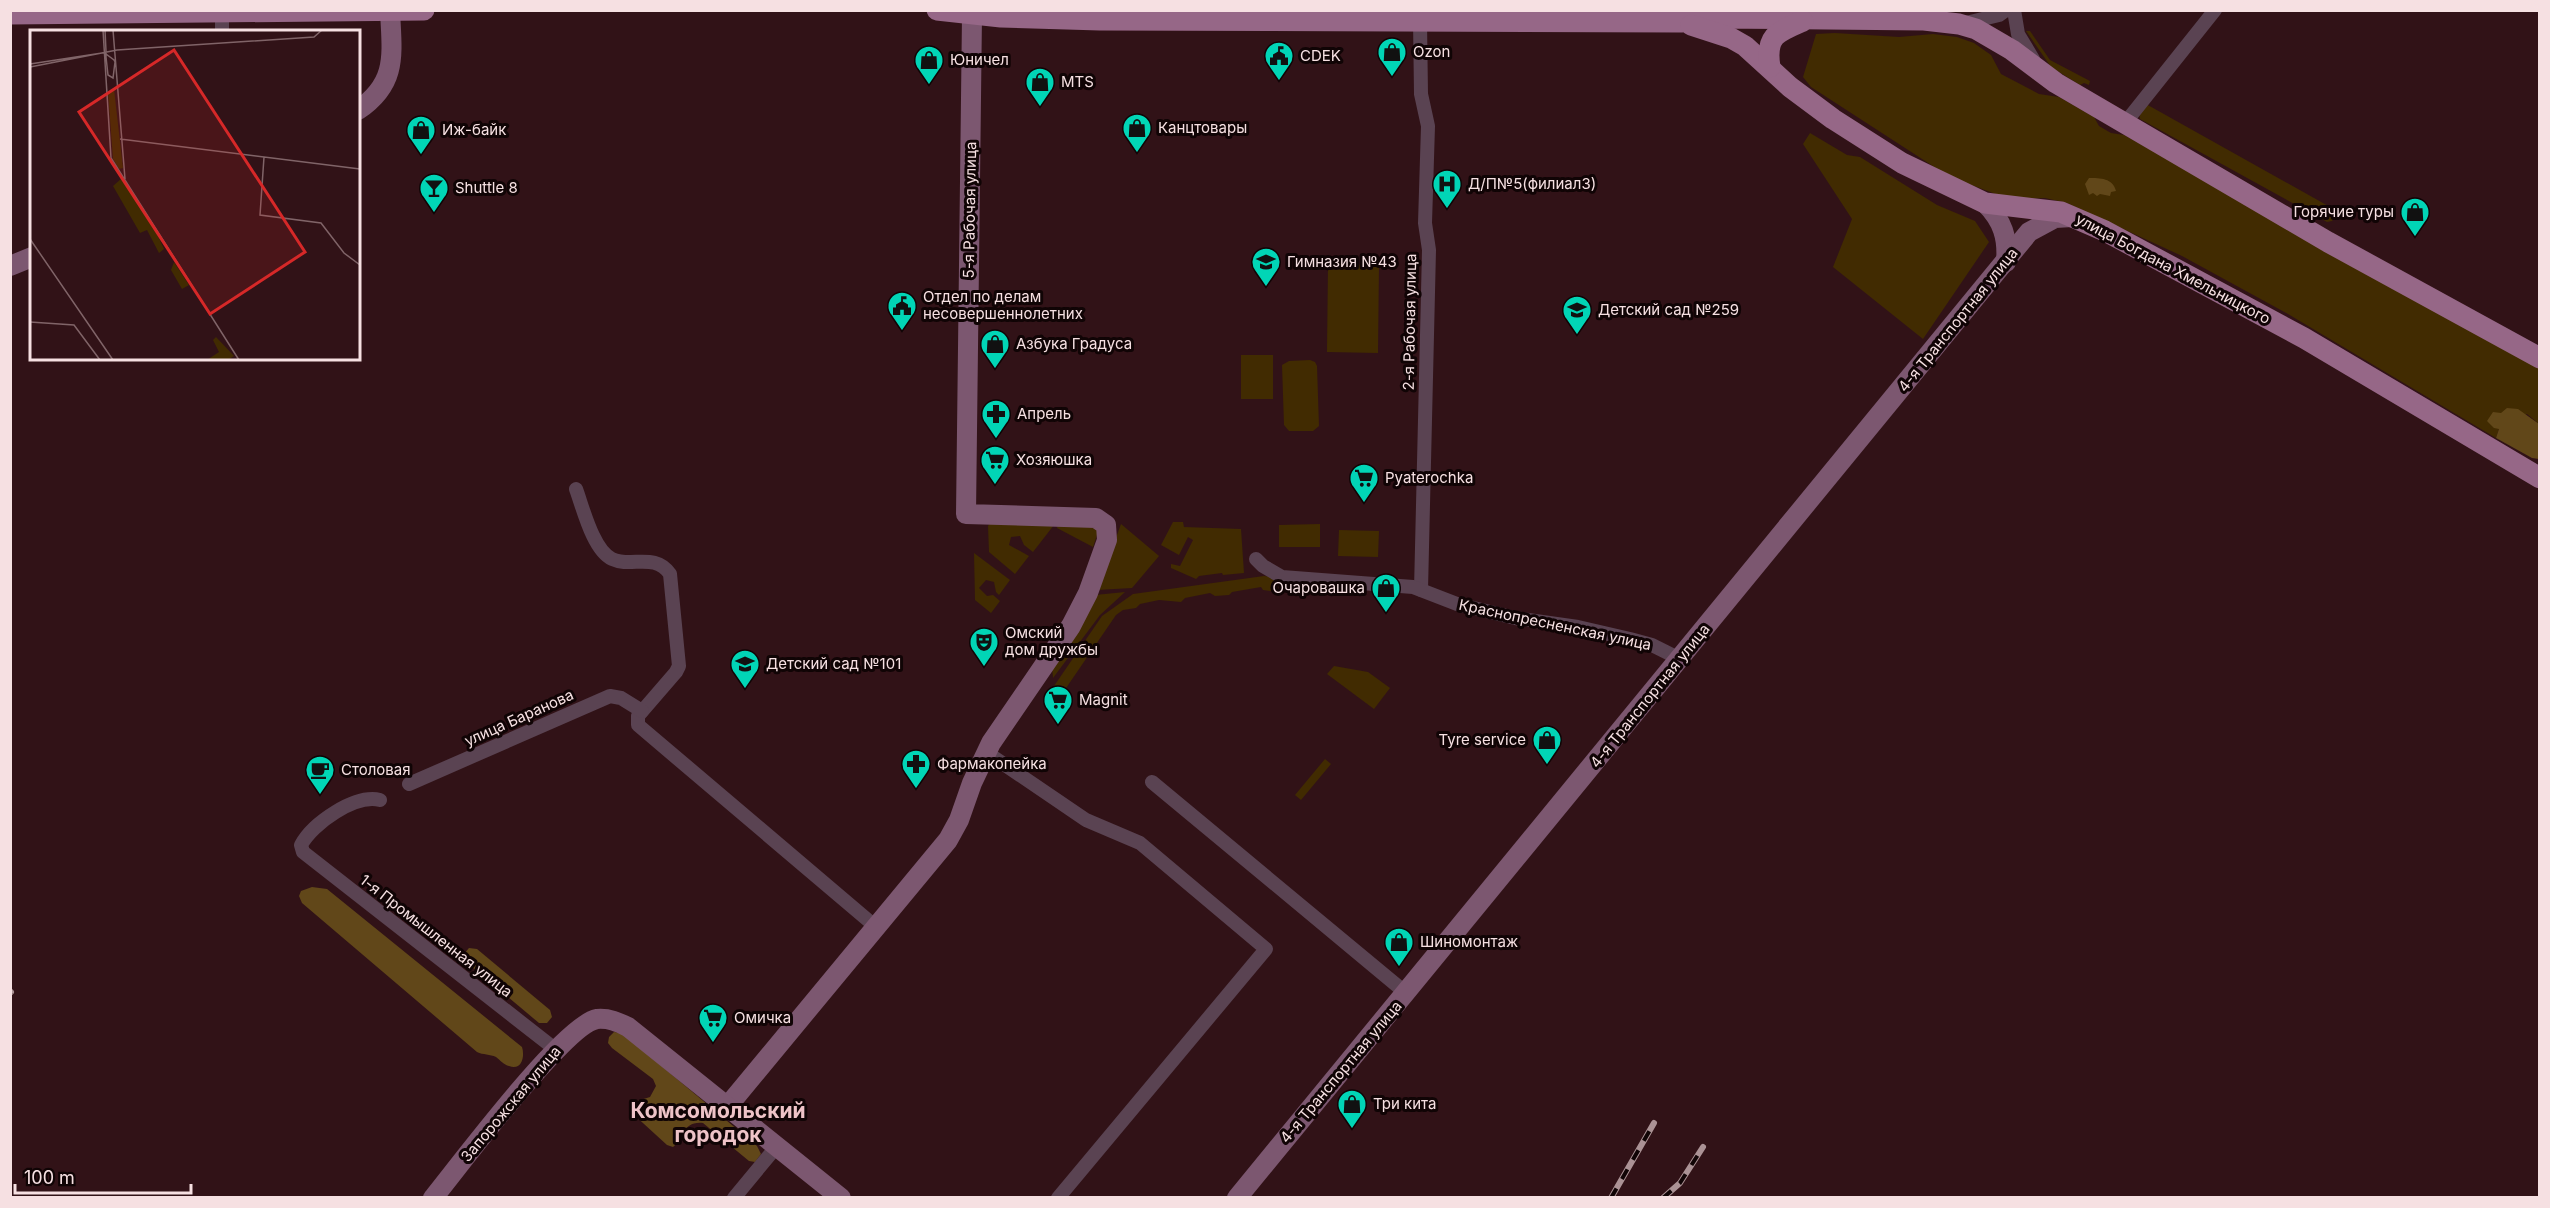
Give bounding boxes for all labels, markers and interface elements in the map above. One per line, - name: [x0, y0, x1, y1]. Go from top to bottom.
- inset map: [30, 30, 360, 360]
- shop icon: Ozon: [1376, 36, 1408, 78]
- public building icon: CDEK: [1263, 40, 1295, 82]
- place label: Ozon: [1413, 42, 1450, 61]
- shop icon: Юничел: [913, 44, 945, 86]
- place label: CDEK: [1300, 46, 1341, 65]
- place label: Юничел: [950, 50, 1009, 69]
- shop icon: MTS: [1024, 66, 1056, 108]
- place label: MTS: [1061, 72, 1094, 91]
- shop icon: Канцтовары: [1121, 112, 1153, 154]
- shop icon: Иж-байк: [405, 114, 437, 156]
- place label: Канцтовары: [1158, 118, 1247, 137]
- place label: Иж-байк: [442, 120, 506, 139]
- street label: 5-я Рабочая улица: [959, 141, 980, 279]
- hospital icon: Д/П№5(филиал3): [1431, 168, 1463, 210]
- bar icon: Shuttle 8: [418, 172, 450, 214]
- place label: Д/П№5(филиал3): [1468, 174, 1596, 193]
- place label: Shuttle 8: [455, 178, 518, 197]
- shop icon: Горячие туры: [2399, 196, 2431, 238]
- place label: Горячие туры: [2294, 202, 2394, 221]
- street label: улица Богдана Хмельницкого: [2073, 209, 2274, 328]
- street label: 4-я Транспортная улица: [1894, 244, 2022, 396]
- school or university icon: Гимназия №43: [1250, 246, 1282, 288]
- place label: Гимназия №43: [1287, 252, 1397, 271]
- street label: 2-я Рабочая улица: [1399, 253, 1420, 391]
- place label: Отдел по делам несовершеннолетних: [923, 287, 1083, 323]
- public building icon: Отдел по делам несовершеннолетних: [886, 290, 918, 332]
- school or university icon: Детский сад №259: [1561, 294, 1593, 336]
- place label: Детский сад №259: [1598, 300, 1739, 319]
- shop icon: Азбука Градуса: [979, 328, 1011, 370]
- place label: Азбука Градуса: [1016, 334, 1132, 353]
- pharmacy icon: Апрель: [980, 398, 1012, 440]
- place label: Апрель: [1017, 404, 1071, 423]
- supermarket icon: Хозяюшка: [979, 444, 1011, 486]
- place label: Хозяюшка: [1016, 450, 1092, 469]
- supermarket icon: Pyaterochka: [1348, 462, 1380, 504]
- place label: Pyaterochka: [1385, 468, 1473, 487]
- shop icon: Очаровашка: [1370, 572, 1402, 614]
- place label: Очаровашка: [1272, 578, 1365, 597]
- street label: Краснопресненская улица: [1457, 595, 1653, 654]
- street label: 4-я Транспортная улица: [1586, 620, 1714, 772]
- place label: Омский дом дружбы: [1005, 623, 1098, 659]
- theatre icon: Омский дом дружбы: [968, 626, 1000, 668]
- school or university icon: Детский сад №101: [729, 648, 761, 690]
- place label: Детский сад №101: [766, 654, 901, 673]
- supermarket icon: Magnit: [1042, 684, 1074, 726]
- street label: улица Баранова: [461, 685, 576, 750]
- place label: Magnit: [1079, 690, 1128, 709]
- shop icon: Tyre service: [1531, 724, 1563, 766]
- place label: Tyre service: [1439, 730, 1526, 749]
- pharmacy icon: Фармакопейка: [900, 748, 932, 790]
- cafe icon: Столовая: [304, 754, 336, 796]
- place label: Фармакопейка: [937, 754, 1047, 773]
- place label: Столовая: [341, 760, 411, 779]
- street label: 1-я Промышленная улица: [356, 870, 516, 1001]
- shop icon: Шиномонтаж: [1383, 926, 1415, 968]
- place label: Шиномонтаж: [1420, 932, 1518, 951]
- street label: 4-я Транспортная улица: [1276, 997, 1406, 1147]
- supermarket icon: Омичка: [697, 1002, 729, 1044]
- place label: Омичка: [734, 1008, 791, 1027]
- street label: Запорожская улица: [457, 1042, 565, 1165]
- shop icon: Три кита: [1336, 1088, 1368, 1130]
- place label: Три кита: [1373, 1094, 1437, 1113]
- district label: Комсомольский городок: [630, 1098, 806, 1147]
- scale bar: [15, 1157, 190, 1195]
- text: 100 m: [24, 1167, 75, 1188]

